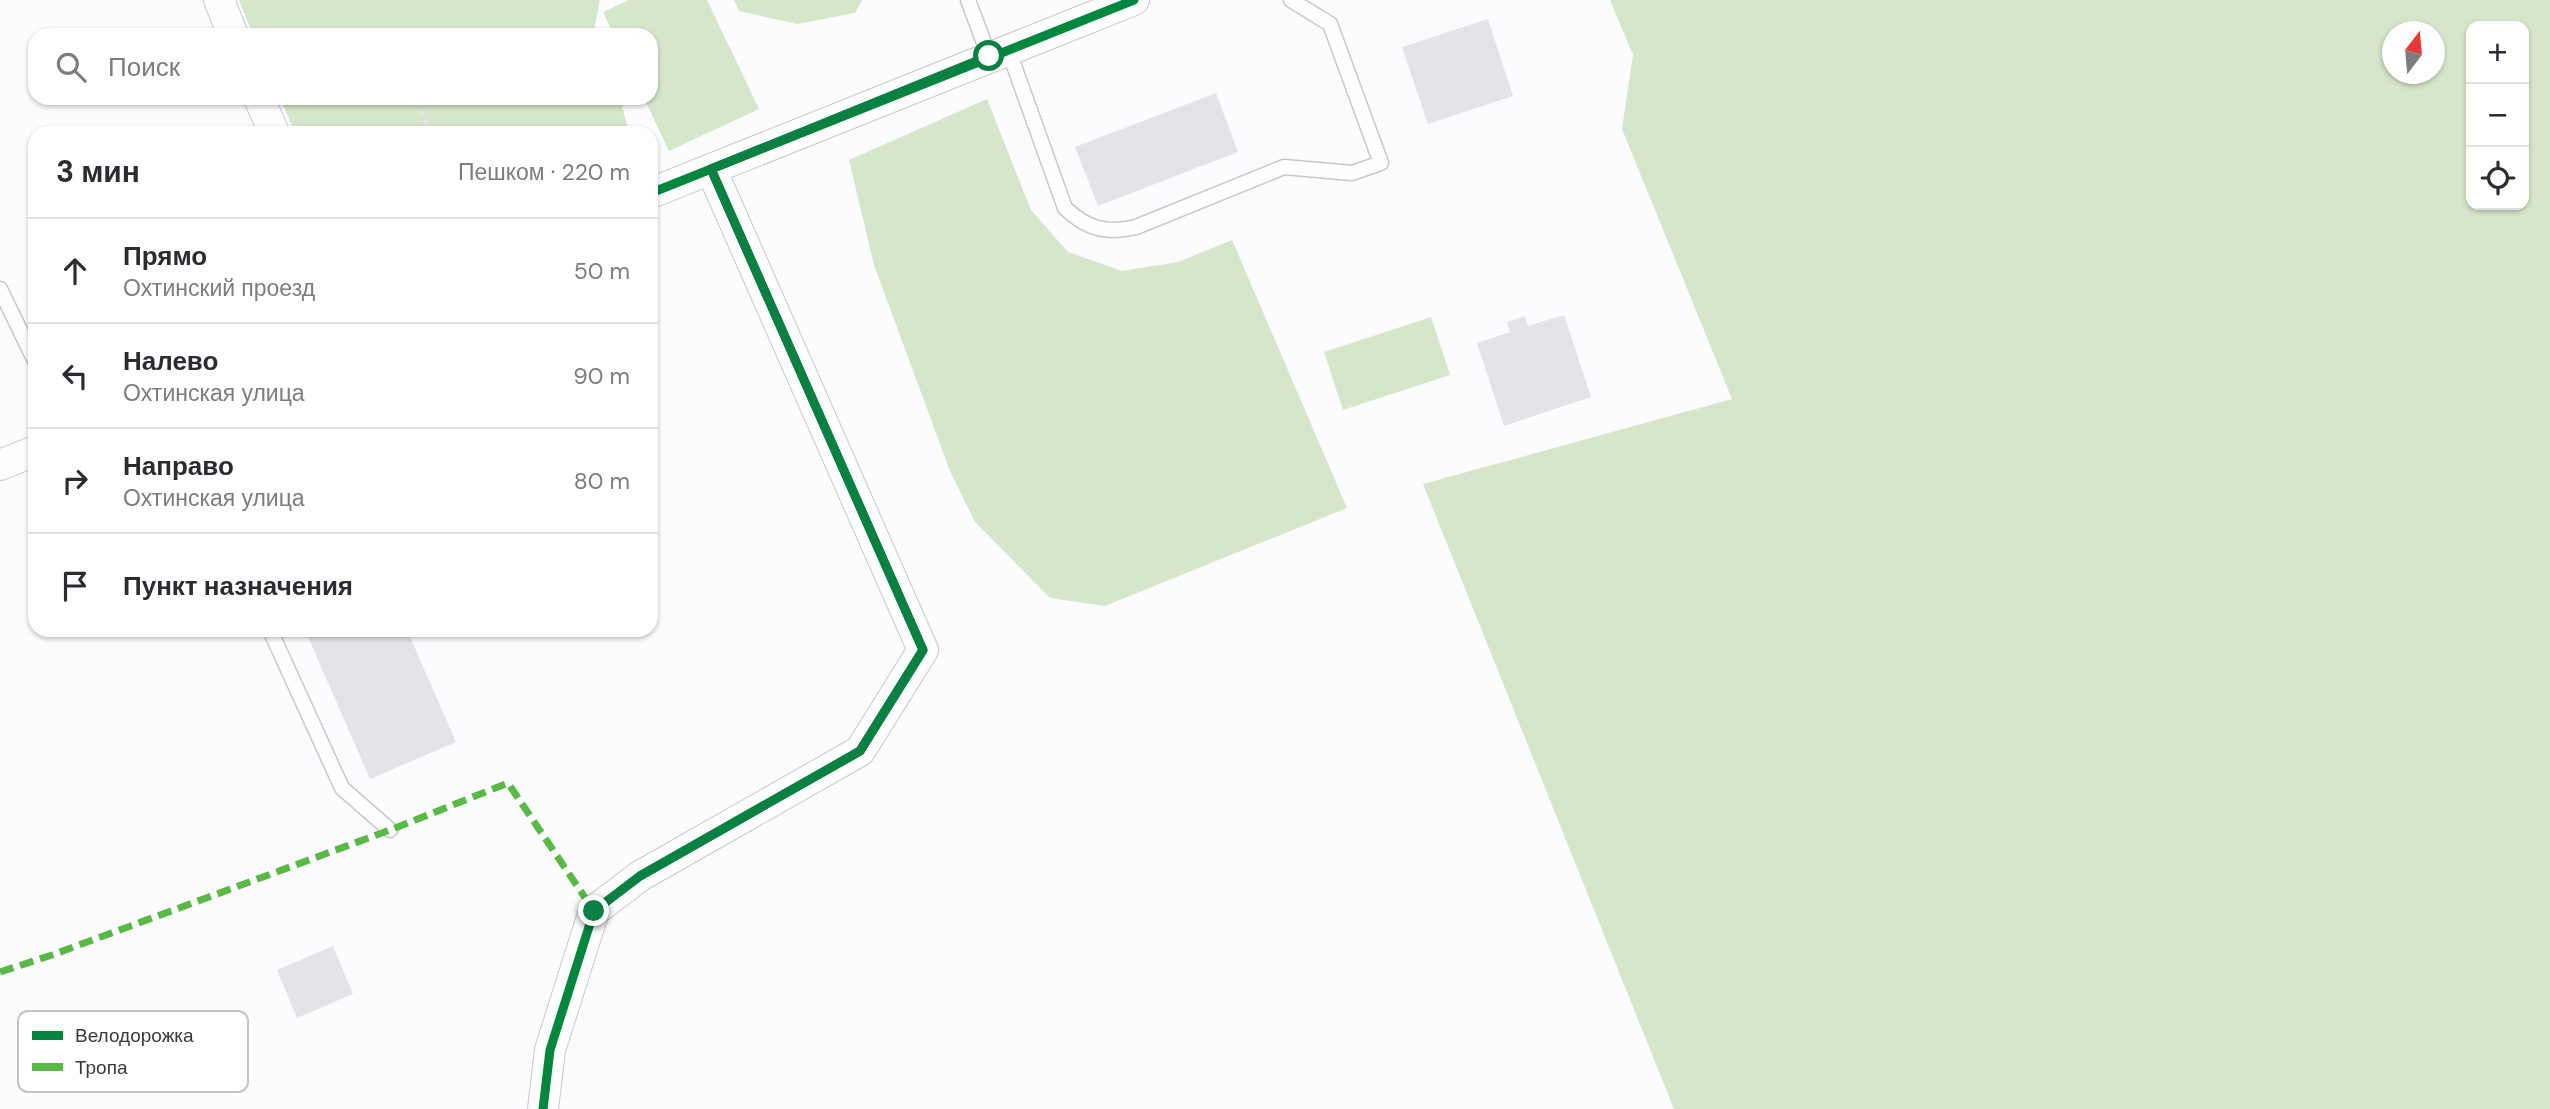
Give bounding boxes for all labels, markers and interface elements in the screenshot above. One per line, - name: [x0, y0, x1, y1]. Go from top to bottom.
- north arrow: [2382, 21, 2445, 84]
- map controls: [2466, 21, 2529, 210]
- button: +: [2466, 21, 2529, 84]
- search box: [28, 28, 658, 105]
- route start: [973, 40, 1004, 71]
- icon: search: [52, 48, 90, 86]
- text: Поиск: [108, 50, 180, 84]
- button: −: [2466, 84, 2529, 147]
- button: locate: [2466, 147, 2529, 210]
- text: 3 мин: [56, 152, 140, 191]
- text: Пешком · 220 m: [458, 157, 630, 187]
- text: Прямо: [123, 239, 207, 273]
- icon: ahead: [56, 252, 94, 290]
- text: 50 m: [574, 256, 630, 286]
- text: Охтинский проезд: [123, 273, 315, 303]
- text: Налево: [123, 344, 218, 378]
- icon: left: [56, 357, 94, 395]
- text: 90 m: [573, 361, 630, 391]
- text: Охтинская улица: [123, 378, 305, 408]
- text: Направо: [123, 449, 234, 483]
- icon: right: [56, 462, 94, 500]
- text: 80 m: [574, 466, 630, 496]
- text: Охтинская улица: [123, 483, 305, 513]
- icon: arrive: [56, 567, 94, 605]
- text: Пункт назначения: [123, 569, 353, 603]
- route end: [578, 895, 609, 926]
- legend: [18, 1011, 248, 1092]
- text: Велодорожка: [75, 1023, 194, 1048]
- text: Тропа: [75, 1055, 128, 1080]

